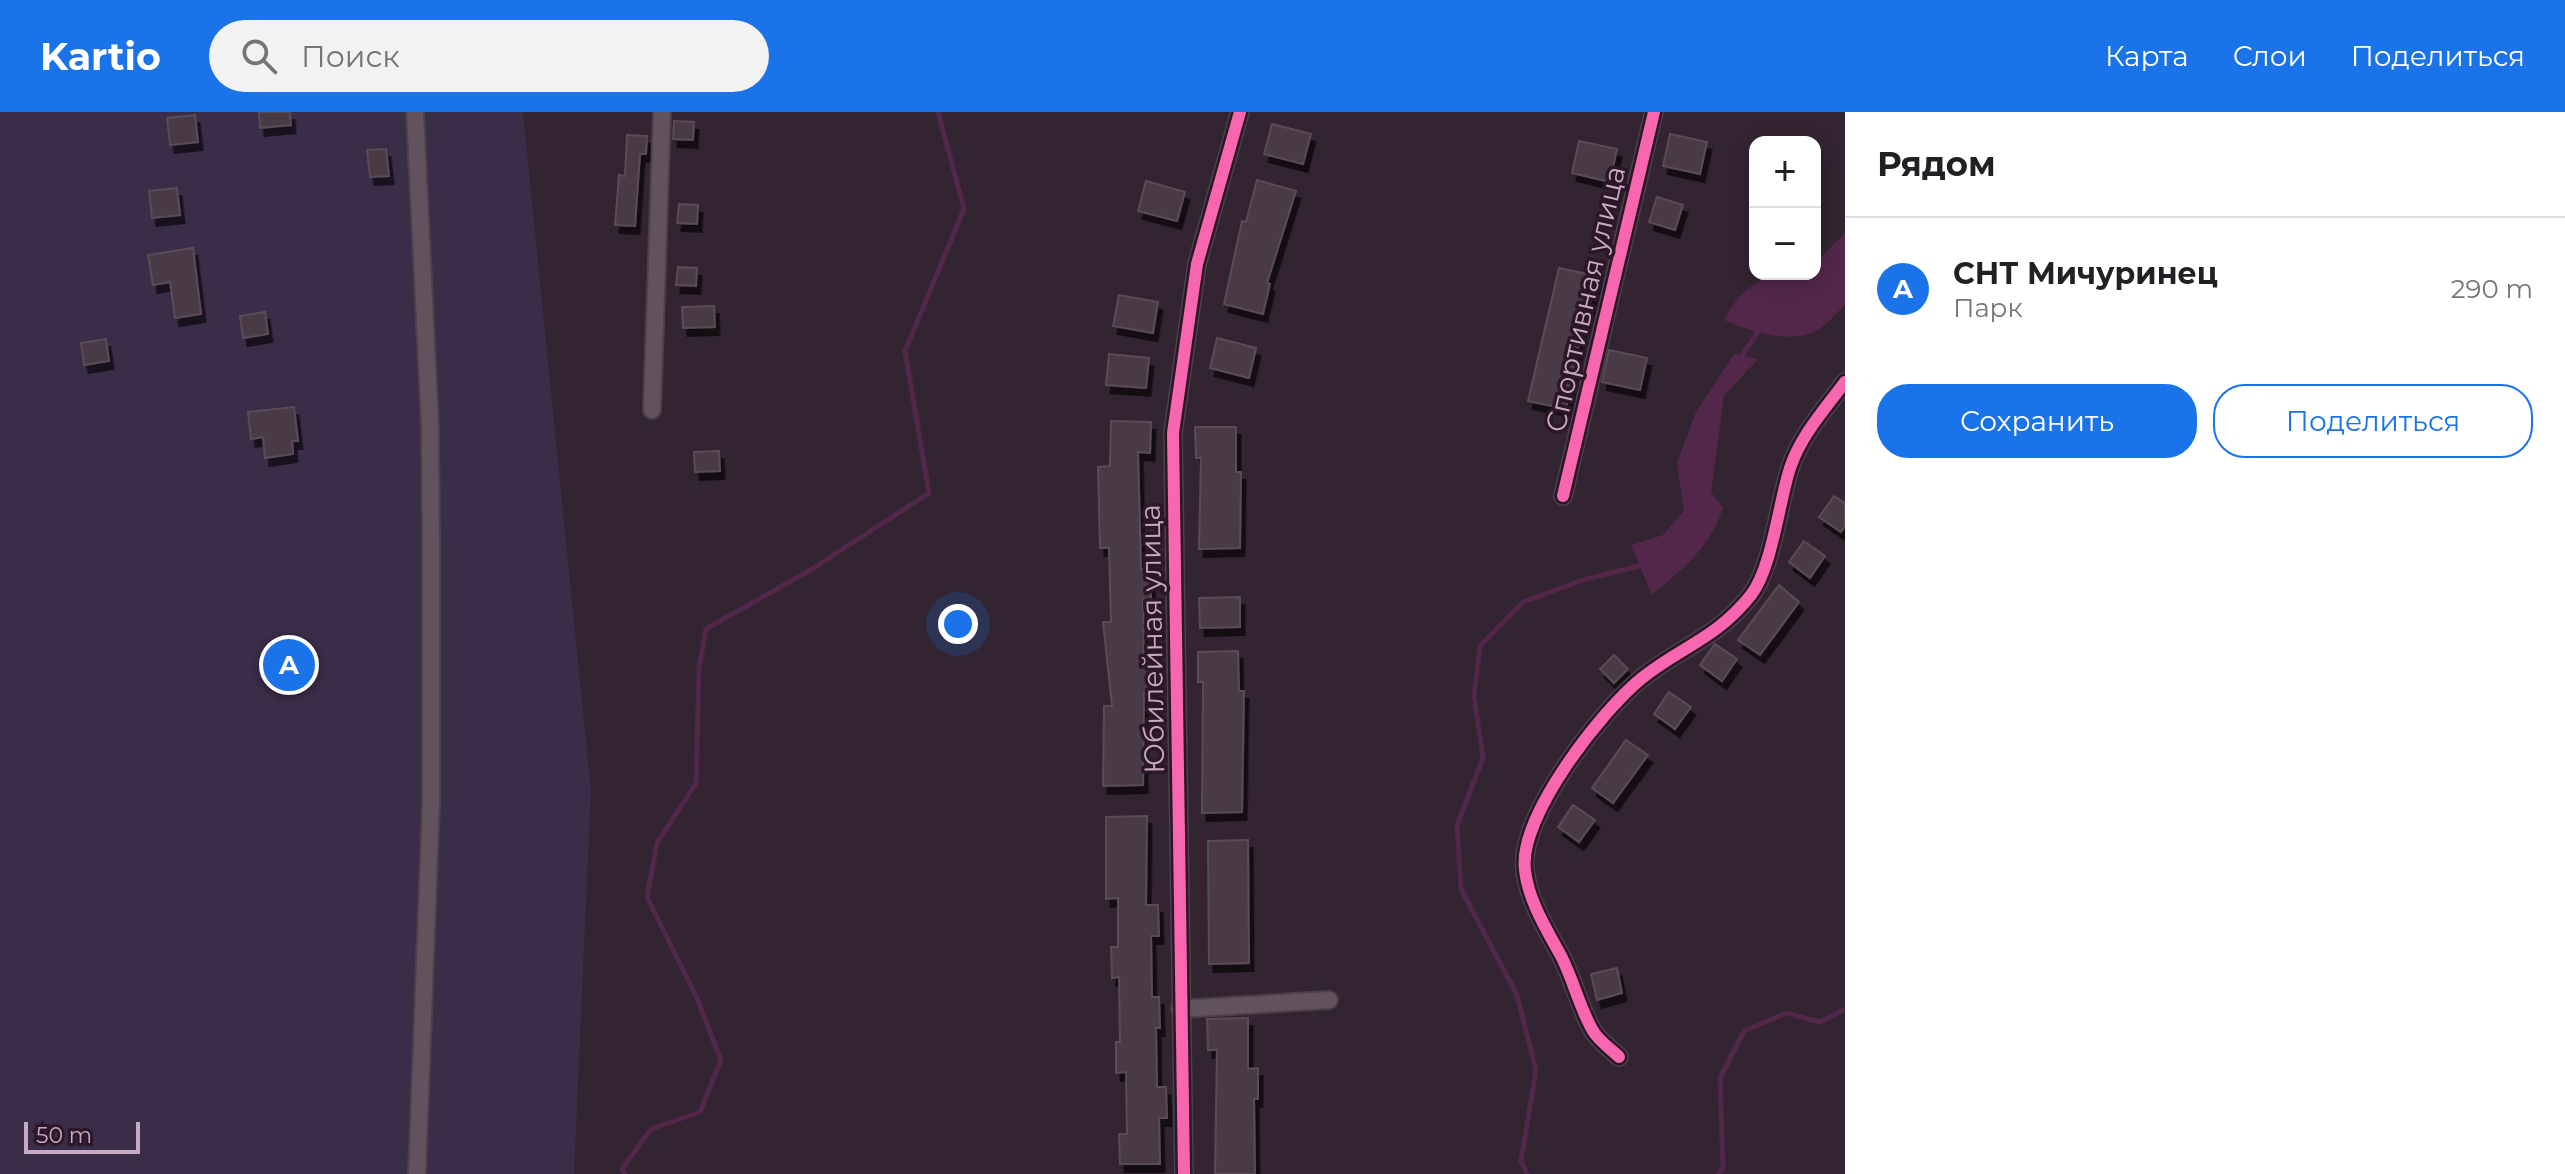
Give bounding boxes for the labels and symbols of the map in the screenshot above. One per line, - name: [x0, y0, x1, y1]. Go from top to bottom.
- street label: Спортивная улица: [1538, 163, 1632, 435]
- street label: Юбилейная улица: [1133, 504, 1171, 774]
- your location: [938, 604, 978, 644]
- pin: A: [263, 635, 315, 695]
- scale bar: [24, 1118, 140, 1154]

